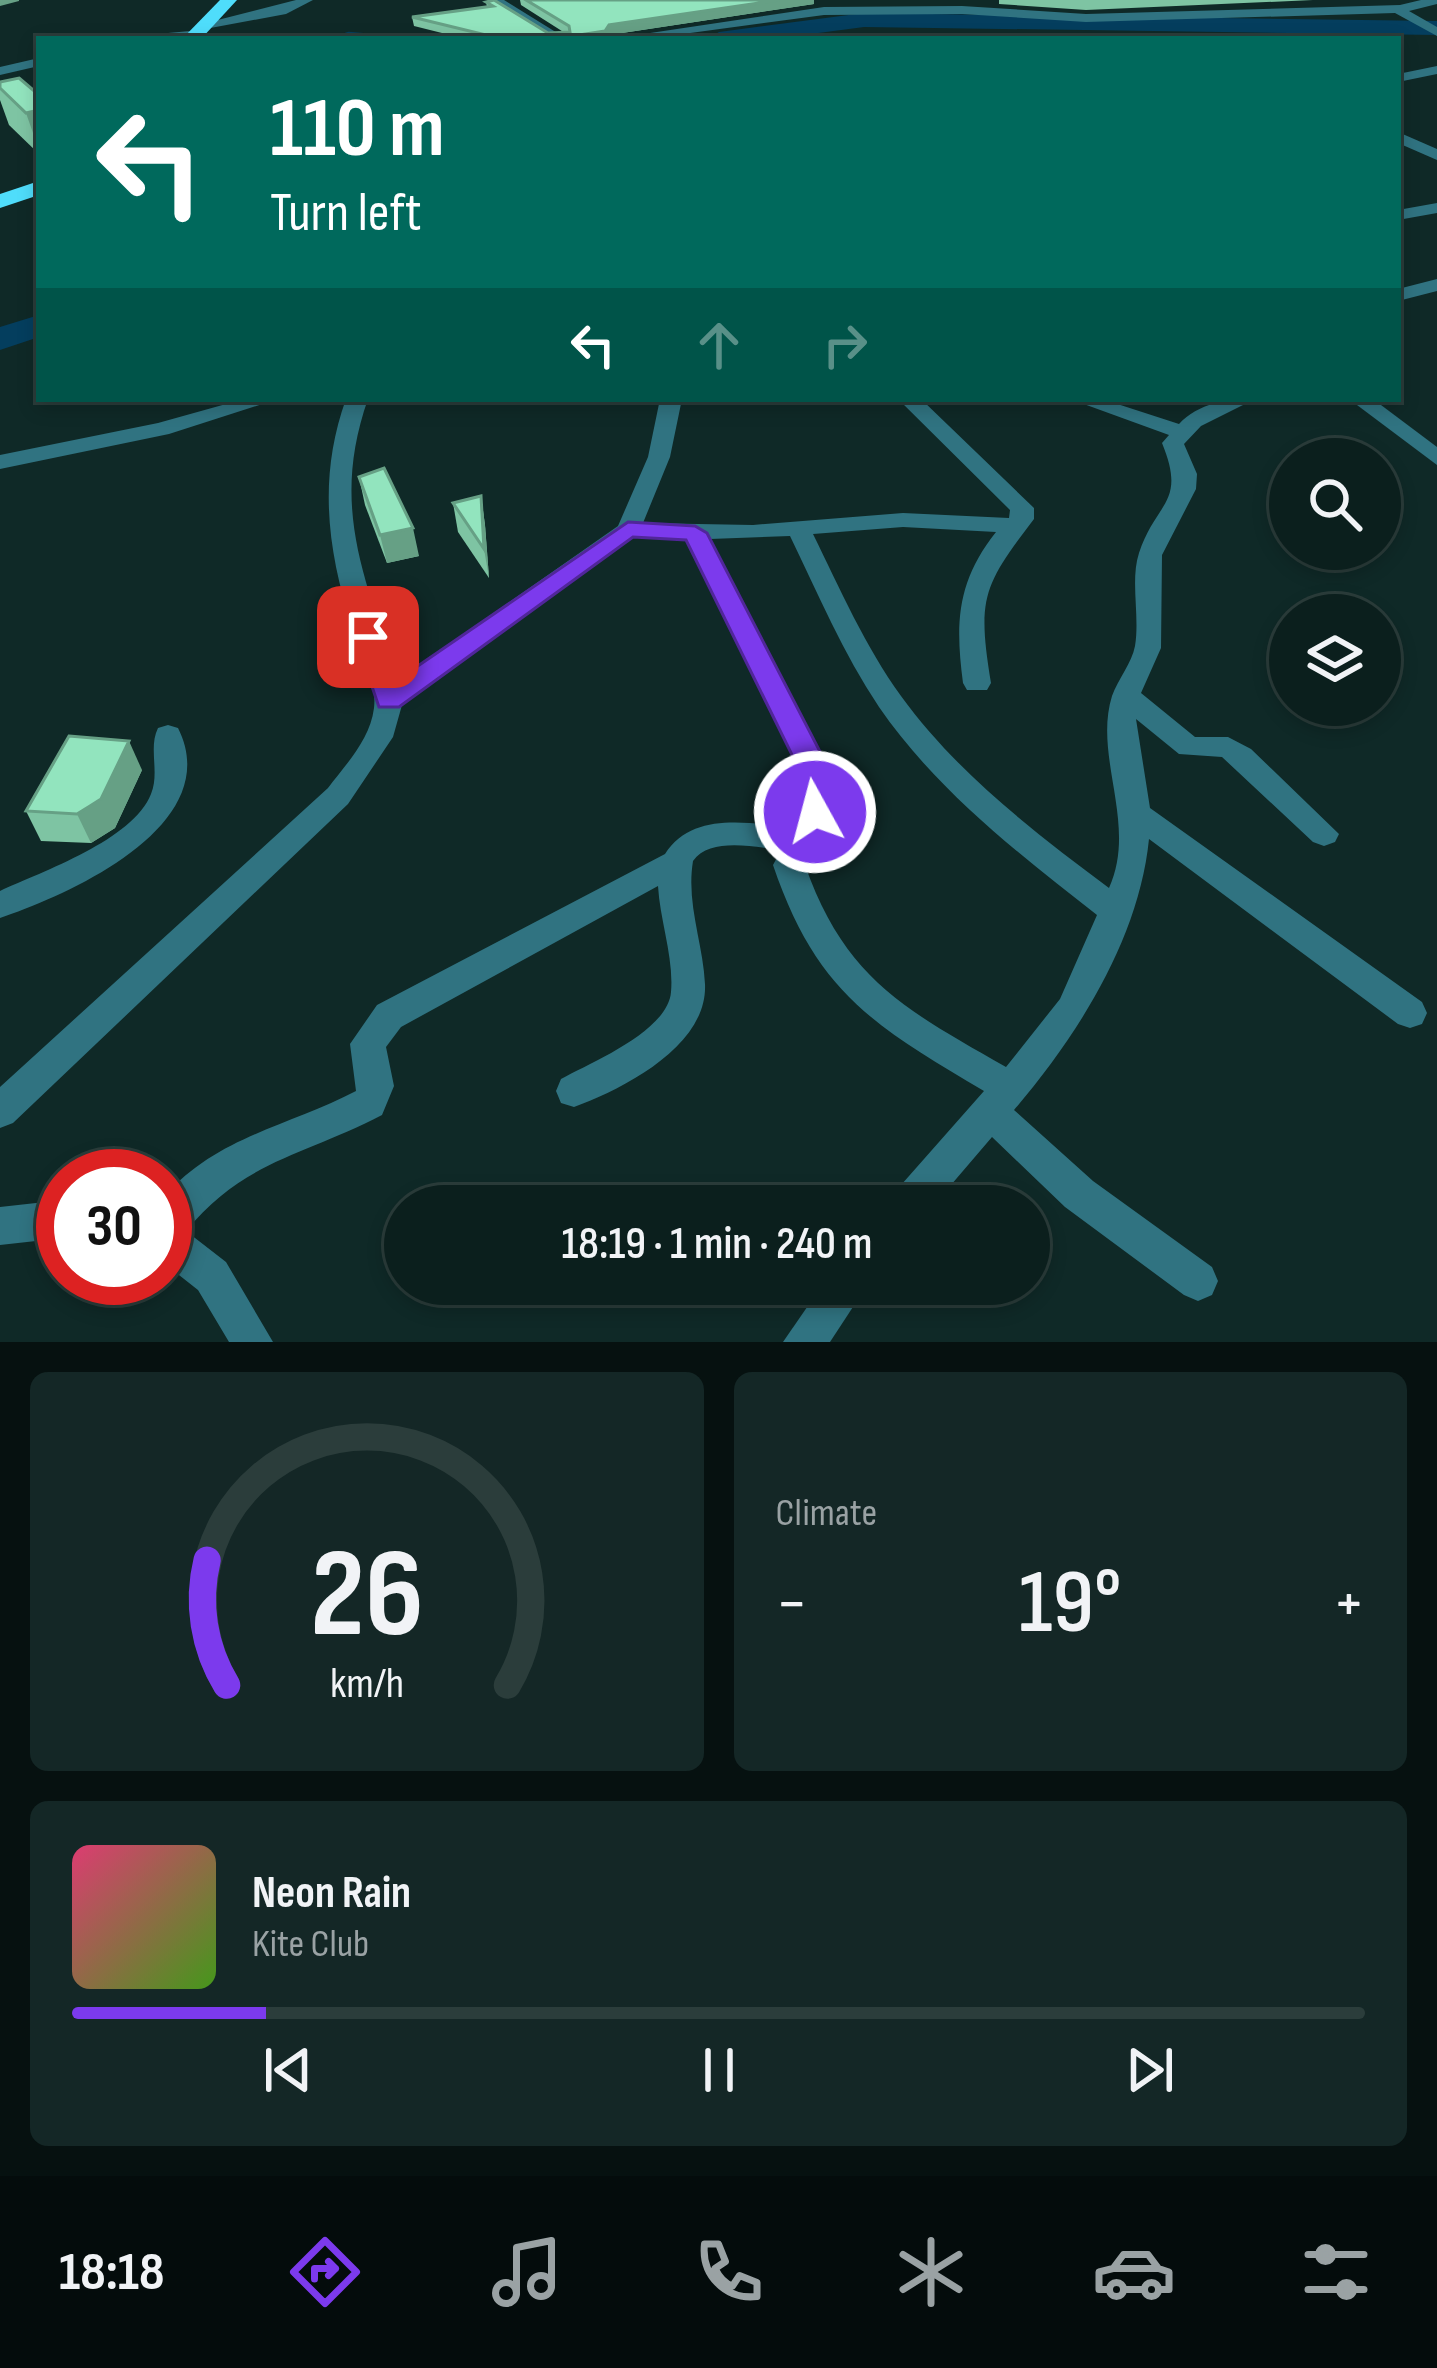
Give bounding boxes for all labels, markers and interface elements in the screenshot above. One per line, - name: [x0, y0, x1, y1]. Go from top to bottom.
- text: 110 m: [270, 79, 445, 180]
- icon: left: [72, 84, 228, 240]
- text: Turn left: [270, 181, 422, 246]
- icon: left: [560, 312, 626, 378]
- icon: ahead: [686, 312, 752, 378]
- icon: right: [812, 312, 878, 378]
- map controls: [1269, 438, 1401, 726]
- button: search: [1269, 438, 1401, 570]
- pin: [317, 586, 419, 688]
- button: layers: [1269, 594, 1401, 726]
- icon: arrive: [335, 604, 401, 670]
- position arrow: [752, 749, 878, 875]
- speed limit sign: 30: [36, 1149, 192, 1305]
- text: 18:19 · 1 min · 240 m: [562, 1217, 872, 1272]
- text: Climate: [776, 1490, 877, 1537]
- text: 26: [310, 1522, 423, 1671]
- text: 19°: [1019, 1550, 1122, 1658]
- text: −: [776, 1565, 808, 1644]
- text: +: [1333, 1565, 1365, 1644]
- text: km/h: [330, 1657, 404, 1709]
- text: Neon Rain: [252, 1866, 411, 1921]
- text: Kite Club: [252, 1921, 369, 1968]
- icon: previous: [255, 2037, 321, 2103]
- icon: pause: [686, 2037, 752, 2103]
- icon: next: [1117, 2037, 1183, 2103]
- icon: directions: [283, 2230, 367, 2314]
- icon: music: [485, 2230, 569, 2314]
- icon: phone: [687, 2230, 771, 2314]
- icon: climate: [889, 2230, 973, 2314]
- icon: car: [1092, 2230, 1176, 2314]
- icon: filters: [1294, 2230, 1378, 2314]
- text: 18:18: [59, 2240, 164, 2305]

